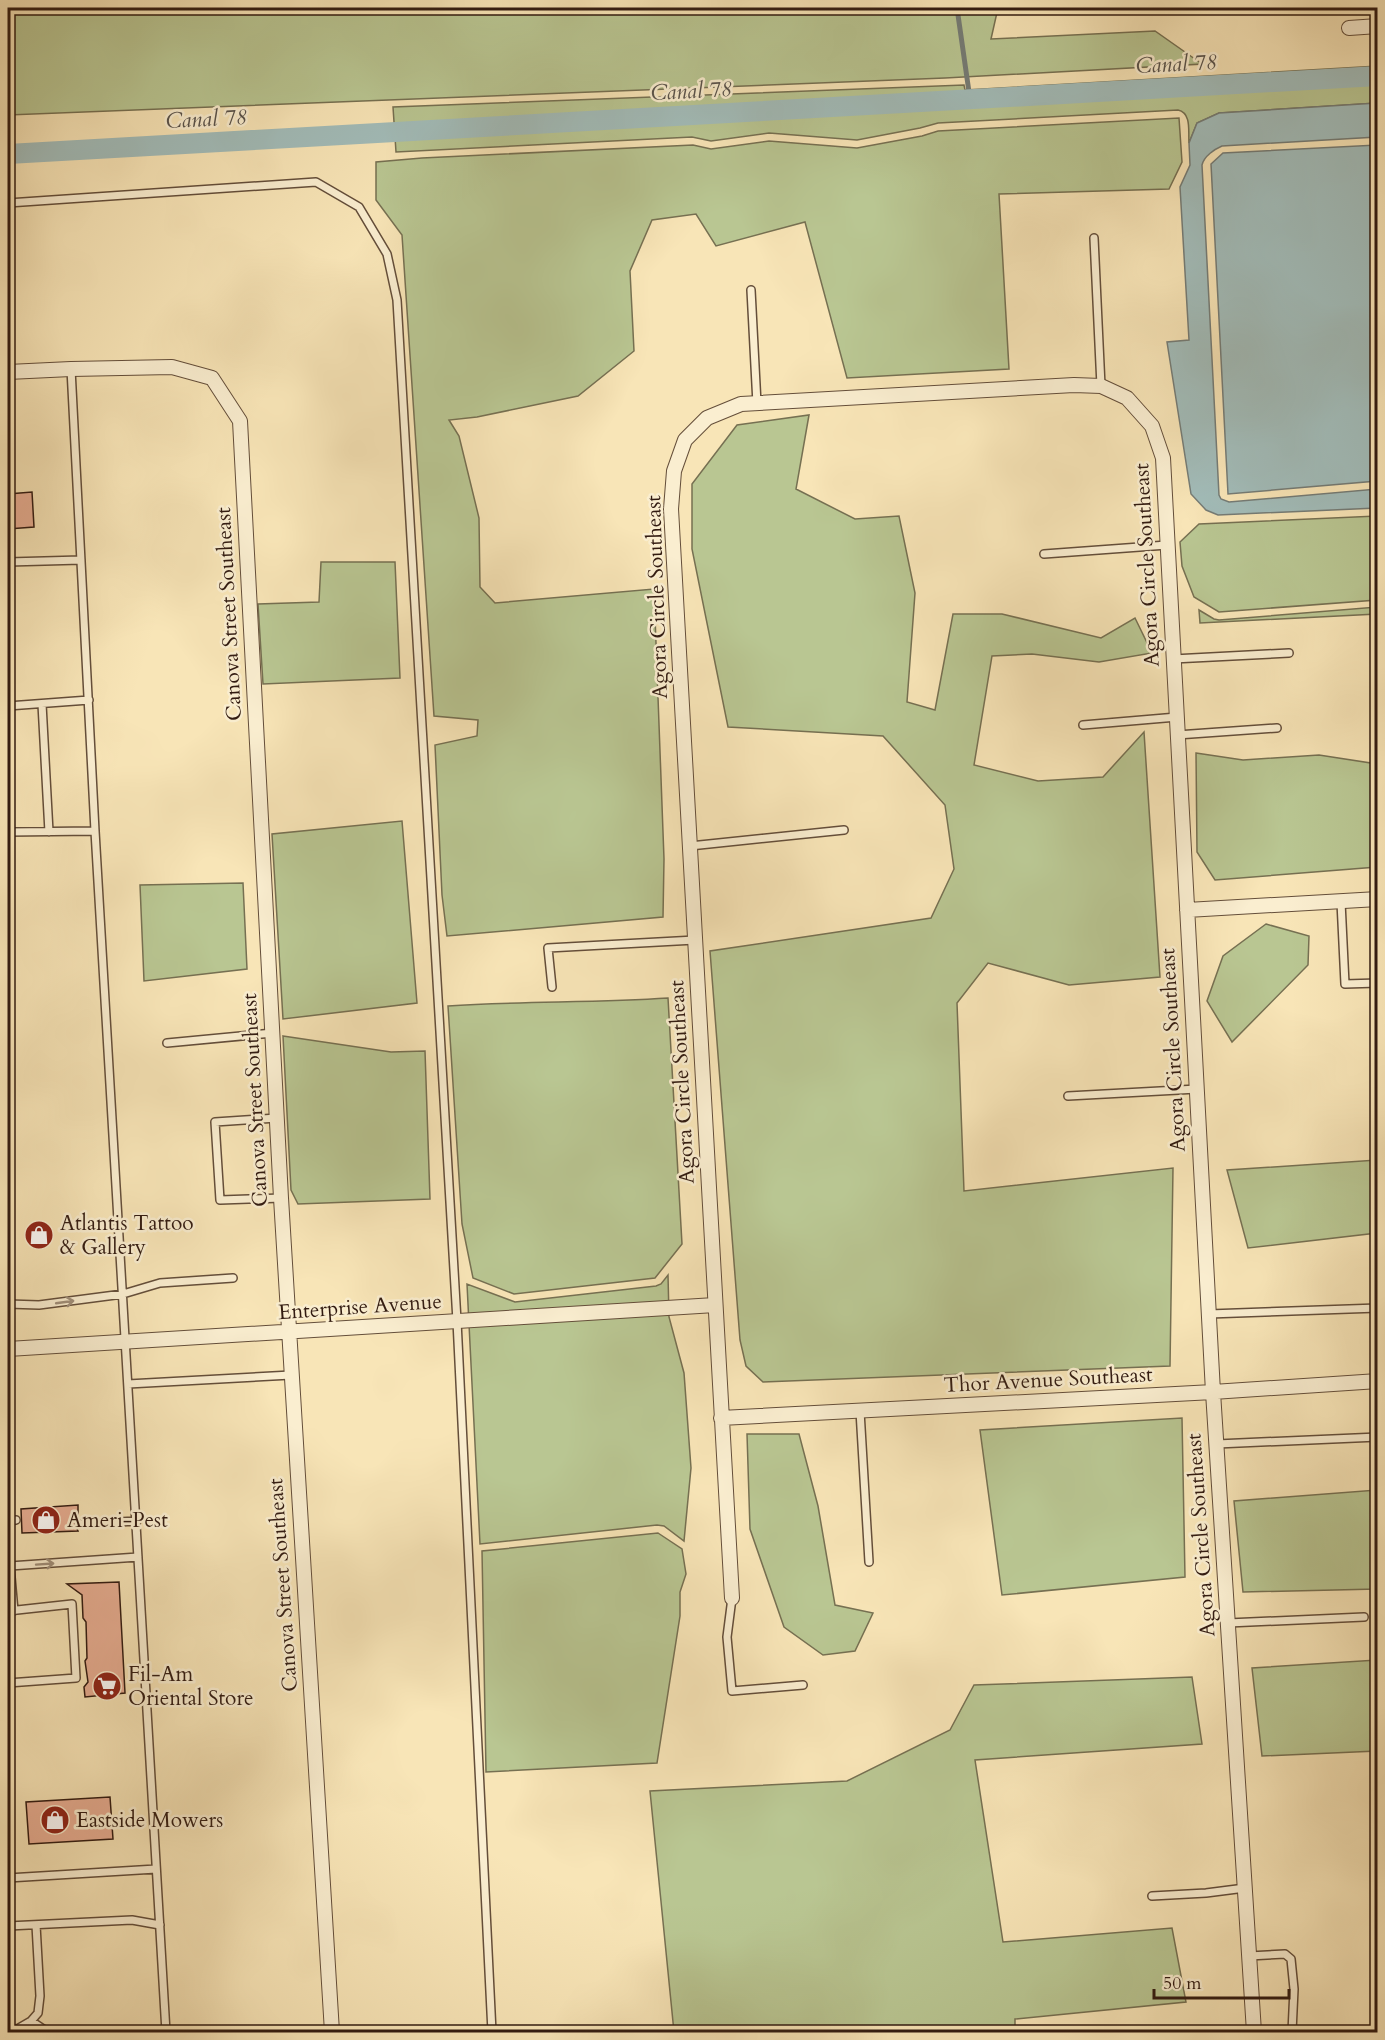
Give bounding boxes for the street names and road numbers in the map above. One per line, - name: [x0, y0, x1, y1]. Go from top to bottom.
- street label: Agora Circle Southeast: [1127, 462, 1167, 668]
- street label: Agora Circle Southeast: [639, 494, 675, 699]
- street label: Canova Street Southeast: [209, 506, 249, 721]
- street label: Agora Circle Southeast: [1153, 947, 1193, 1153]
- street label: Agora Circle Southeast: [662, 979, 702, 1185]
- street label: Canova Street Southeast: [235, 992, 275, 1207]
- street label: Enterprise Avenue: [277, 1287, 443, 1327]
- street label: Thor Avenue Southeast: [943, 1360, 1154, 1400]
- street label: Agora Circle Southeast: [1179, 1432, 1223, 1638]
- street label: Canova Street Southeast: [261, 1477, 305, 1693]

